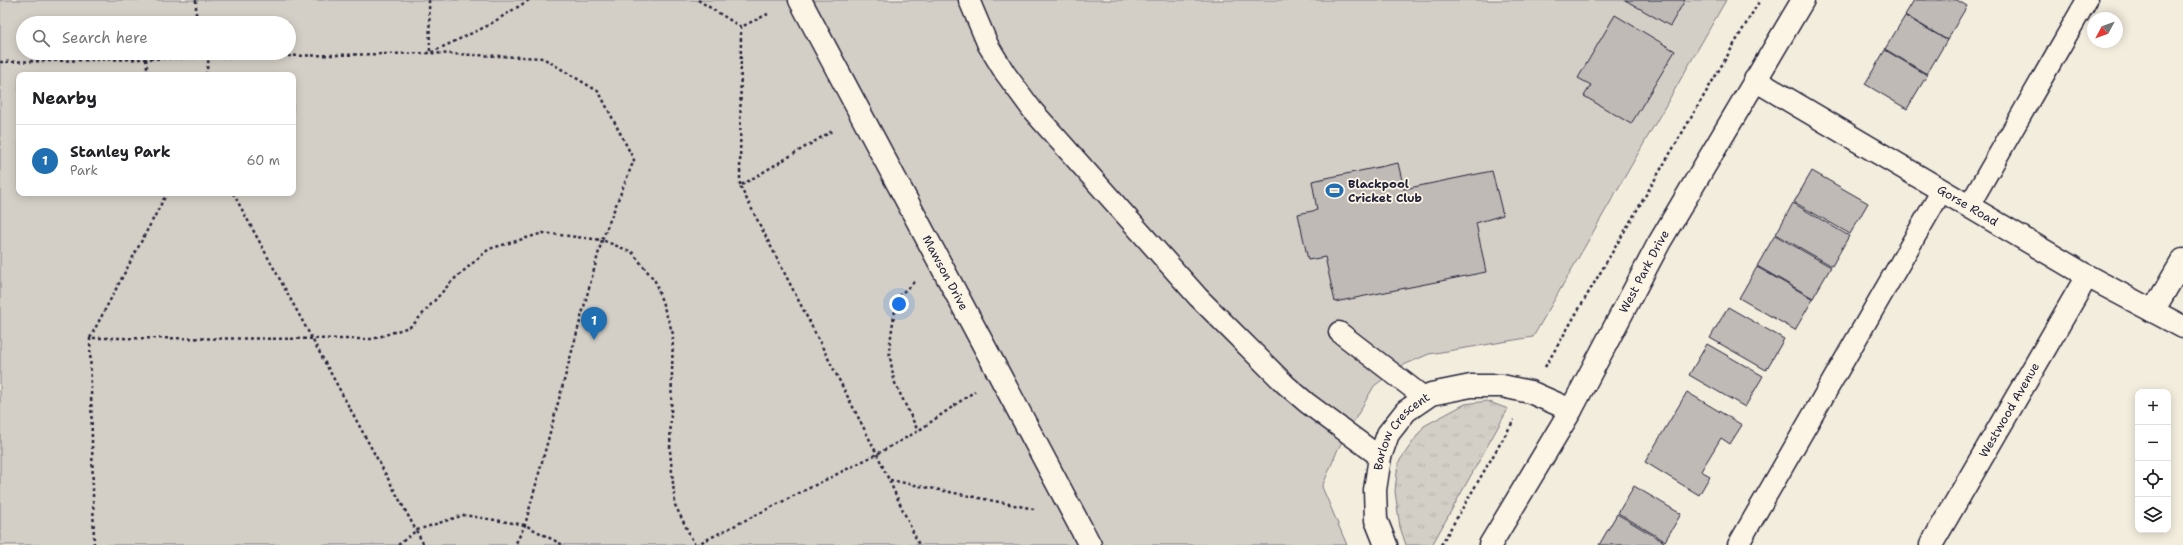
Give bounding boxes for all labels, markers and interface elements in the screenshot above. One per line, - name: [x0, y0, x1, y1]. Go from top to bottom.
- north arrow: [2087, 12, 2123, 48]
- search box: [16, 16, 296, 60]
- icon: search: [30, 27, 52, 49]
- text: Search here: [62, 28, 148, 48]
- text: Nearby: [32, 87, 97, 109]
- text: Stanley Park: [70, 142, 170, 162]
- text: 1: [42, 152, 48, 169]
- text: 60 m: [247, 152, 280, 169]
- text: Park: [70, 162, 98, 179]
- place label: Blackpool Cricket Club: [1348, 176, 1422, 206]
- sports icon: Blackpool Cricket Club: [1325, 181, 1345, 201]
- street label: Gorse Road: [1934, 181, 2001, 230]
- street label: West Park Drive: [1615, 227, 1673, 316]
- street label: Mawson Drive: [919, 232, 972, 313]
- your location: [889, 294, 909, 314]
- pin: 1: [581, 307, 607, 340]
- street label: Westwood Avenue: [1975, 359, 2043, 461]
- street label: Barlow Crescent: [1370, 389, 1433, 471]
- map controls: [2135, 389, 2171, 533]
- button: +: [2135, 389, 2171, 425]
- button: −: [2135, 425, 2171, 461]
- button: locate: [2135, 461, 2171, 497]
- button: layers: [2135, 497, 2171, 533]

